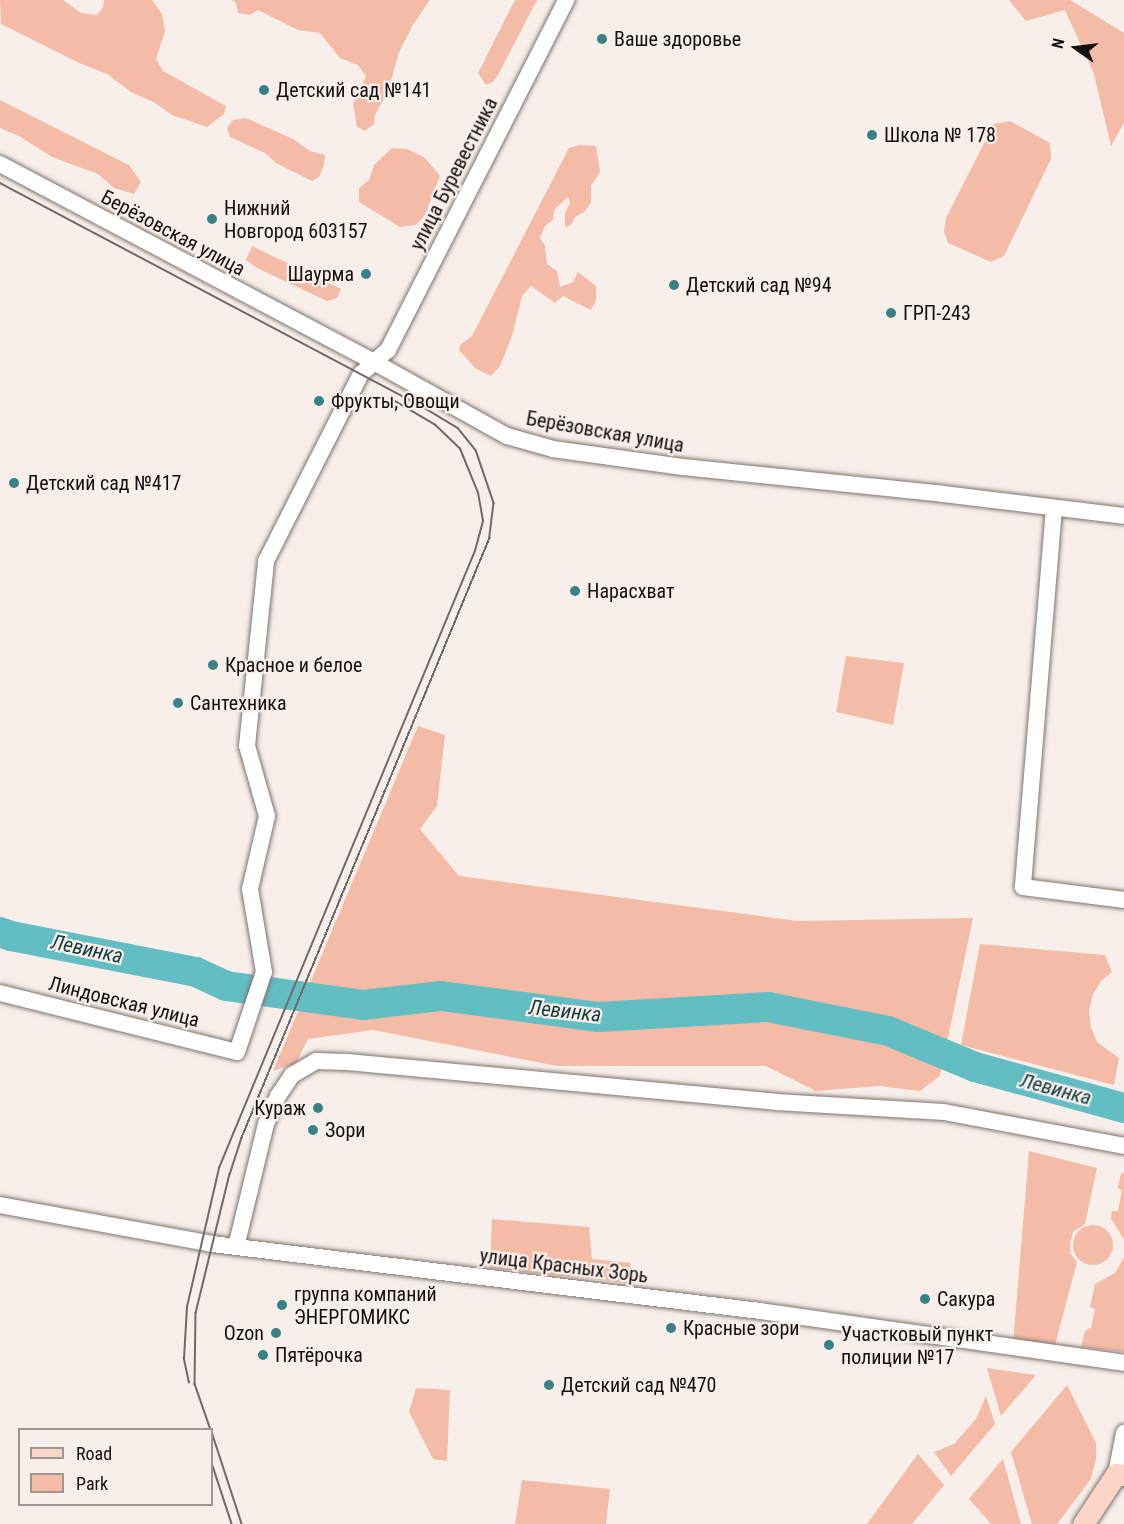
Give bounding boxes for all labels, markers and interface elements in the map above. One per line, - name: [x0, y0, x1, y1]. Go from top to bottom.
- north arrow: [1046, 18, 1106, 78]
- place label: Ваше здоровье: [614, 27, 741, 51]
- marker: Ваше здоровье: [595, 32, 609, 46]
- text: N: [1048, 36, 1068, 51]
- place label: Детский сад №141: [276, 78, 431, 102]
- marker: Детский сад №141: [257, 83, 271, 97]
- street label: улица Буревестника: [405, 94, 503, 254]
- place label: Школа № 178: [884, 123, 996, 147]
- marker: Школа № 178: [865, 128, 879, 142]
- street label: Берёзовская улица: [97, 185, 249, 281]
- place label: Нижний Новгород 603157: [224, 196, 368, 243]
- marker: Нижний Новгород 603157: [205, 212, 219, 226]
- place label: Шаурма: [288, 262, 354, 286]
- marker: Шаурма: [359, 267, 373, 281]
- place label: Детский сад №94: [686, 273, 832, 297]
- marker: Детский сад №94: [667, 278, 681, 292]
- place label: ГРП-243: [903, 301, 971, 325]
- marker: ГРП-243: [884, 306, 898, 320]
- place label: Фрукты, Овощи: [331, 389, 460, 413]
- marker: Фрукты, Овощи: [312, 394, 326, 408]
- street label: Берёзовская улица: [524, 406, 686, 458]
- place label: Детский сад №417: [26, 471, 181, 495]
- marker: Детский сад №417: [7, 476, 21, 490]
- place label: Нарасхват: [587, 579, 674, 603]
- marker: Нарасхват: [568, 584, 582, 598]
- place label: Красное и белое: [225, 653, 362, 677]
- marker: Красное и белое: [206, 658, 220, 672]
- place label: Сантехника: [190, 691, 287, 715]
- marker: Сантехника: [171, 696, 185, 710]
- water label: Левинка: [49, 929, 125, 969]
- street label: Линдовская улица: [46, 972, 202, 1032]
- water label: Левинка: [528, 995, 602, 1027]
- water label: Левинка: [1018, 1067, 1094, 1111]
- place label: Кураж: [254, 1096, 306, 1120]
- marker: Кураж: [311, 1101, 325, 1115]
- place label: Зори: [325, 1118, 365, 1142]
- marker: Зори: [306, 1123, 320, 1137]
- street label: улица Красных Зорь: [478, 1244, 650, 1288]
- place label: группа компаний ЭНЕРГОМИКС: [294, 1282, 437, 1329]
- place label: Сакура: [937, 1287, 995, 1311]
- marker: Сакура: [918, 1292, 932, 1306]
- marker: группа компаний ЭНЕРГОМИКС: [275, 1298, 289, 1312]
- place label: Красные зори: [683, 1316, 799, 1340]
- place label: Ozon: [224, 1321, 264, 1345]
- marker: Красные зори: [664, 1321, 678, 1335]
- place label: Участковый пункт полиции №17: [841, 1322, 993, 1369]
- marker: Ozon: [269, 1326, 283, 1340]
- marker: Участковый пункт полиции №17: [822, 1338, 836, 1352]
- place label: Пятёрочка: [275, 1343, 363, 1367]
- marker: Пятёрочка: [256, 1348, 270, 1362]
- place label: Детский сад №470: [561, 1373, 716, 1397]
- marker: Детский сад №470: [542, 1378, 556, 1392]
- legend: [18, 1428, 213, 1506]
- text: Road: [76, 1443, 112, 1464]
- text: Park: [76, 1473, 108, 1494]

